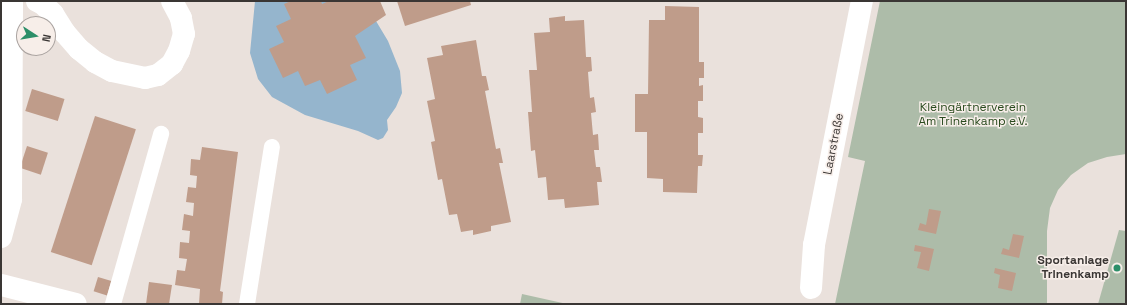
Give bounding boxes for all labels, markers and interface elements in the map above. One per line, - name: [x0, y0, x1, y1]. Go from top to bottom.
- north arrow: [16, 16, 56, 56]
- text: N: [39, 33, 54, 43]
- park label: Kleingärtnerverein Am Trinenkamp e.V.: [918, 101, 1028, 129]
- street label: Laarstraße: [821, 112, 847, 176]
- place label: Sportanlage Trinenkamp: [1038, 254, 1109, 282]
- marker: Sportanlage Trinenkamp: [1112, 263, 1122, 273]

